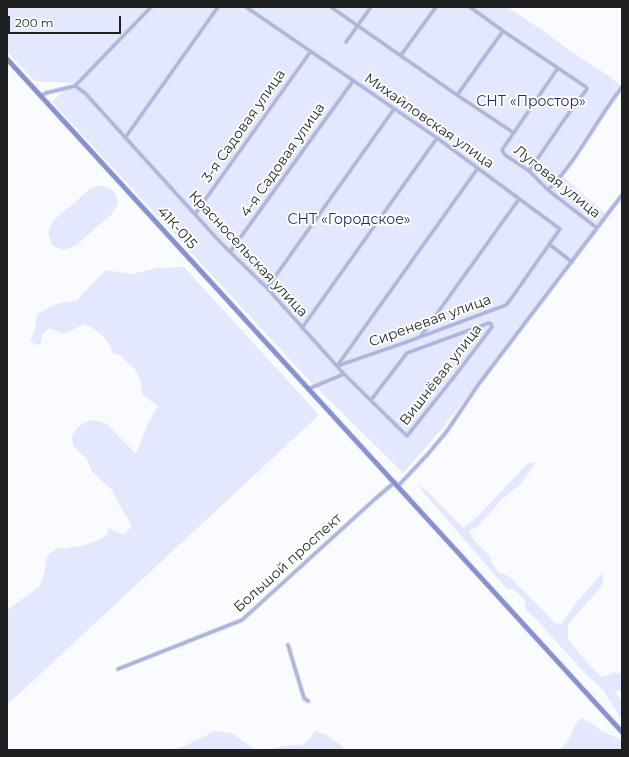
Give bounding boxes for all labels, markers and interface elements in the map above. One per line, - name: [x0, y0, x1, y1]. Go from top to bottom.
- scale bar: [10, 8, 123, 34]
- text: 200 m: [15, 15, 54, 30]
- street label: 3-я Садовая улица: [199, 66, 289, 186]
- street label: Михайловская улица: [361, 70, 497, 172]
- park label: СНТ «Простор»: [476, 94, 586, 110]
- street label: 4-я Садовая улица: [237, 100, 329, 220]
- street label: Луговая улица: [510, 142, 604, 222]
- street label: Красносельская улица: [185, 187, 311, 321]
- street label: 41К-015: [154, 203, 200, 253]
- park label: СНТ «Городское»: [288, 212, 410, 228]
- street label: Сиреневая улица: [367, 291, 493, 351]
- street label: Вишнёвая улица: [396, 321, 486, 429]
- street label: Большой проспект: [231, 510, 345, 616]

